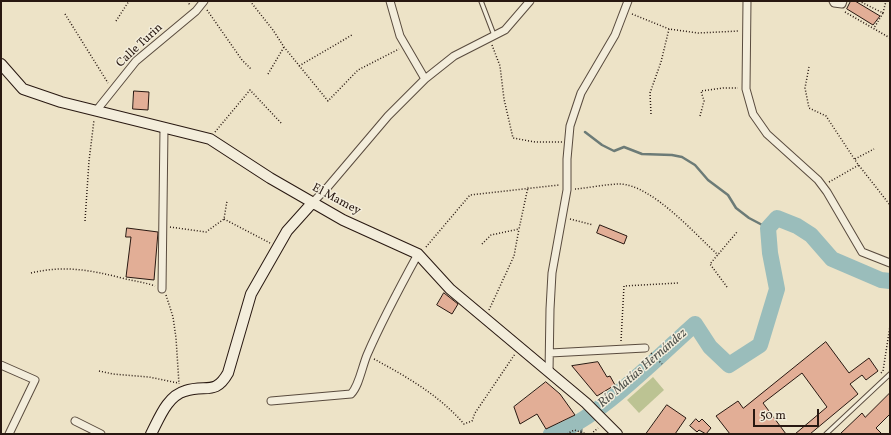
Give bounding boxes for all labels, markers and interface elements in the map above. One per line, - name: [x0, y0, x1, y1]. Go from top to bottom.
- street label: Calle Turin: [114, 21, 166, 71]
- street label: El Mamey: [309, 181, 363, 219]
- water label: Río Matías Hernández: [595, 326, 691, 412]
- scale bar: [755, 401, 821, 427]
- text: 50 m: [760, 408, 786, 424]

